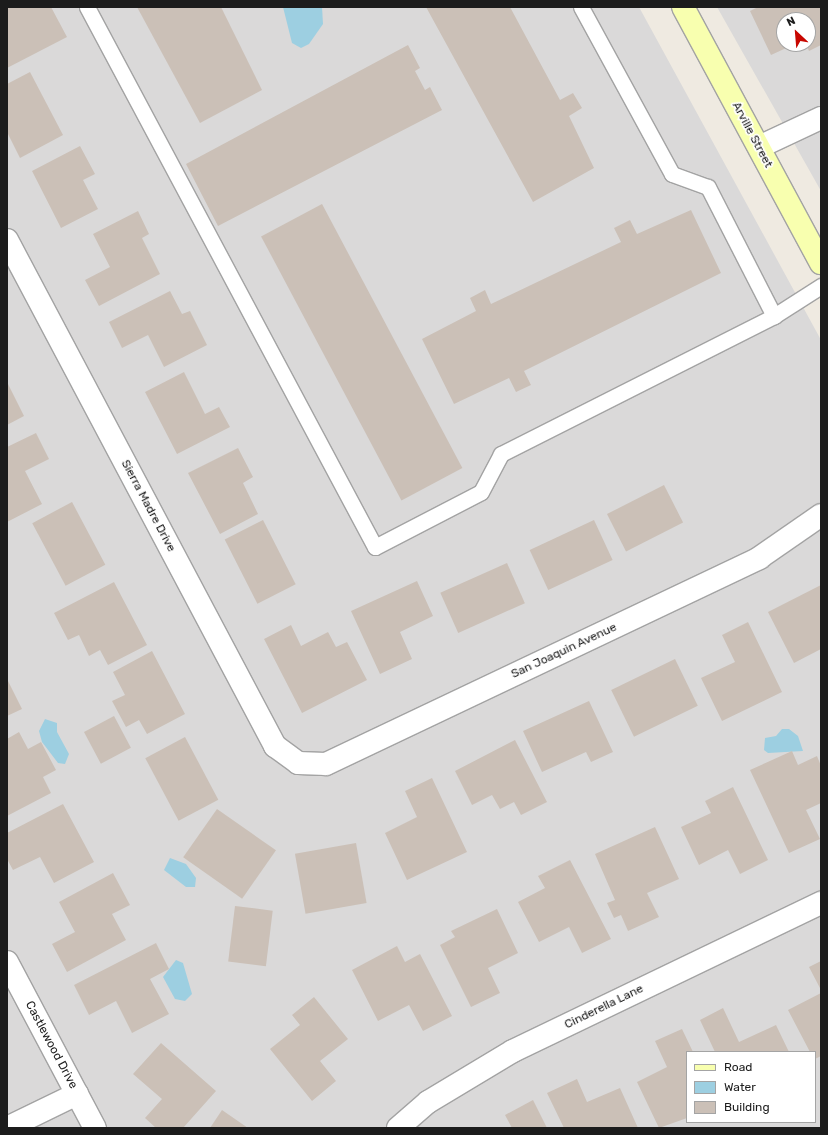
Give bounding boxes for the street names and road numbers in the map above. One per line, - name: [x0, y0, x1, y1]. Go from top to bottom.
- street label: Arville Street: [729, 100, 775, 170]
- street label: Sierra Madre Drive: [118, 458, 178, 554]
- street label: San Joaquin Avenue: [509, 620, 619, 682]
- street label: Cinderella Lane: [562, 982, 646, 1032]
- street label: Castlewood Drive: [22, 999, 80, 1091]

